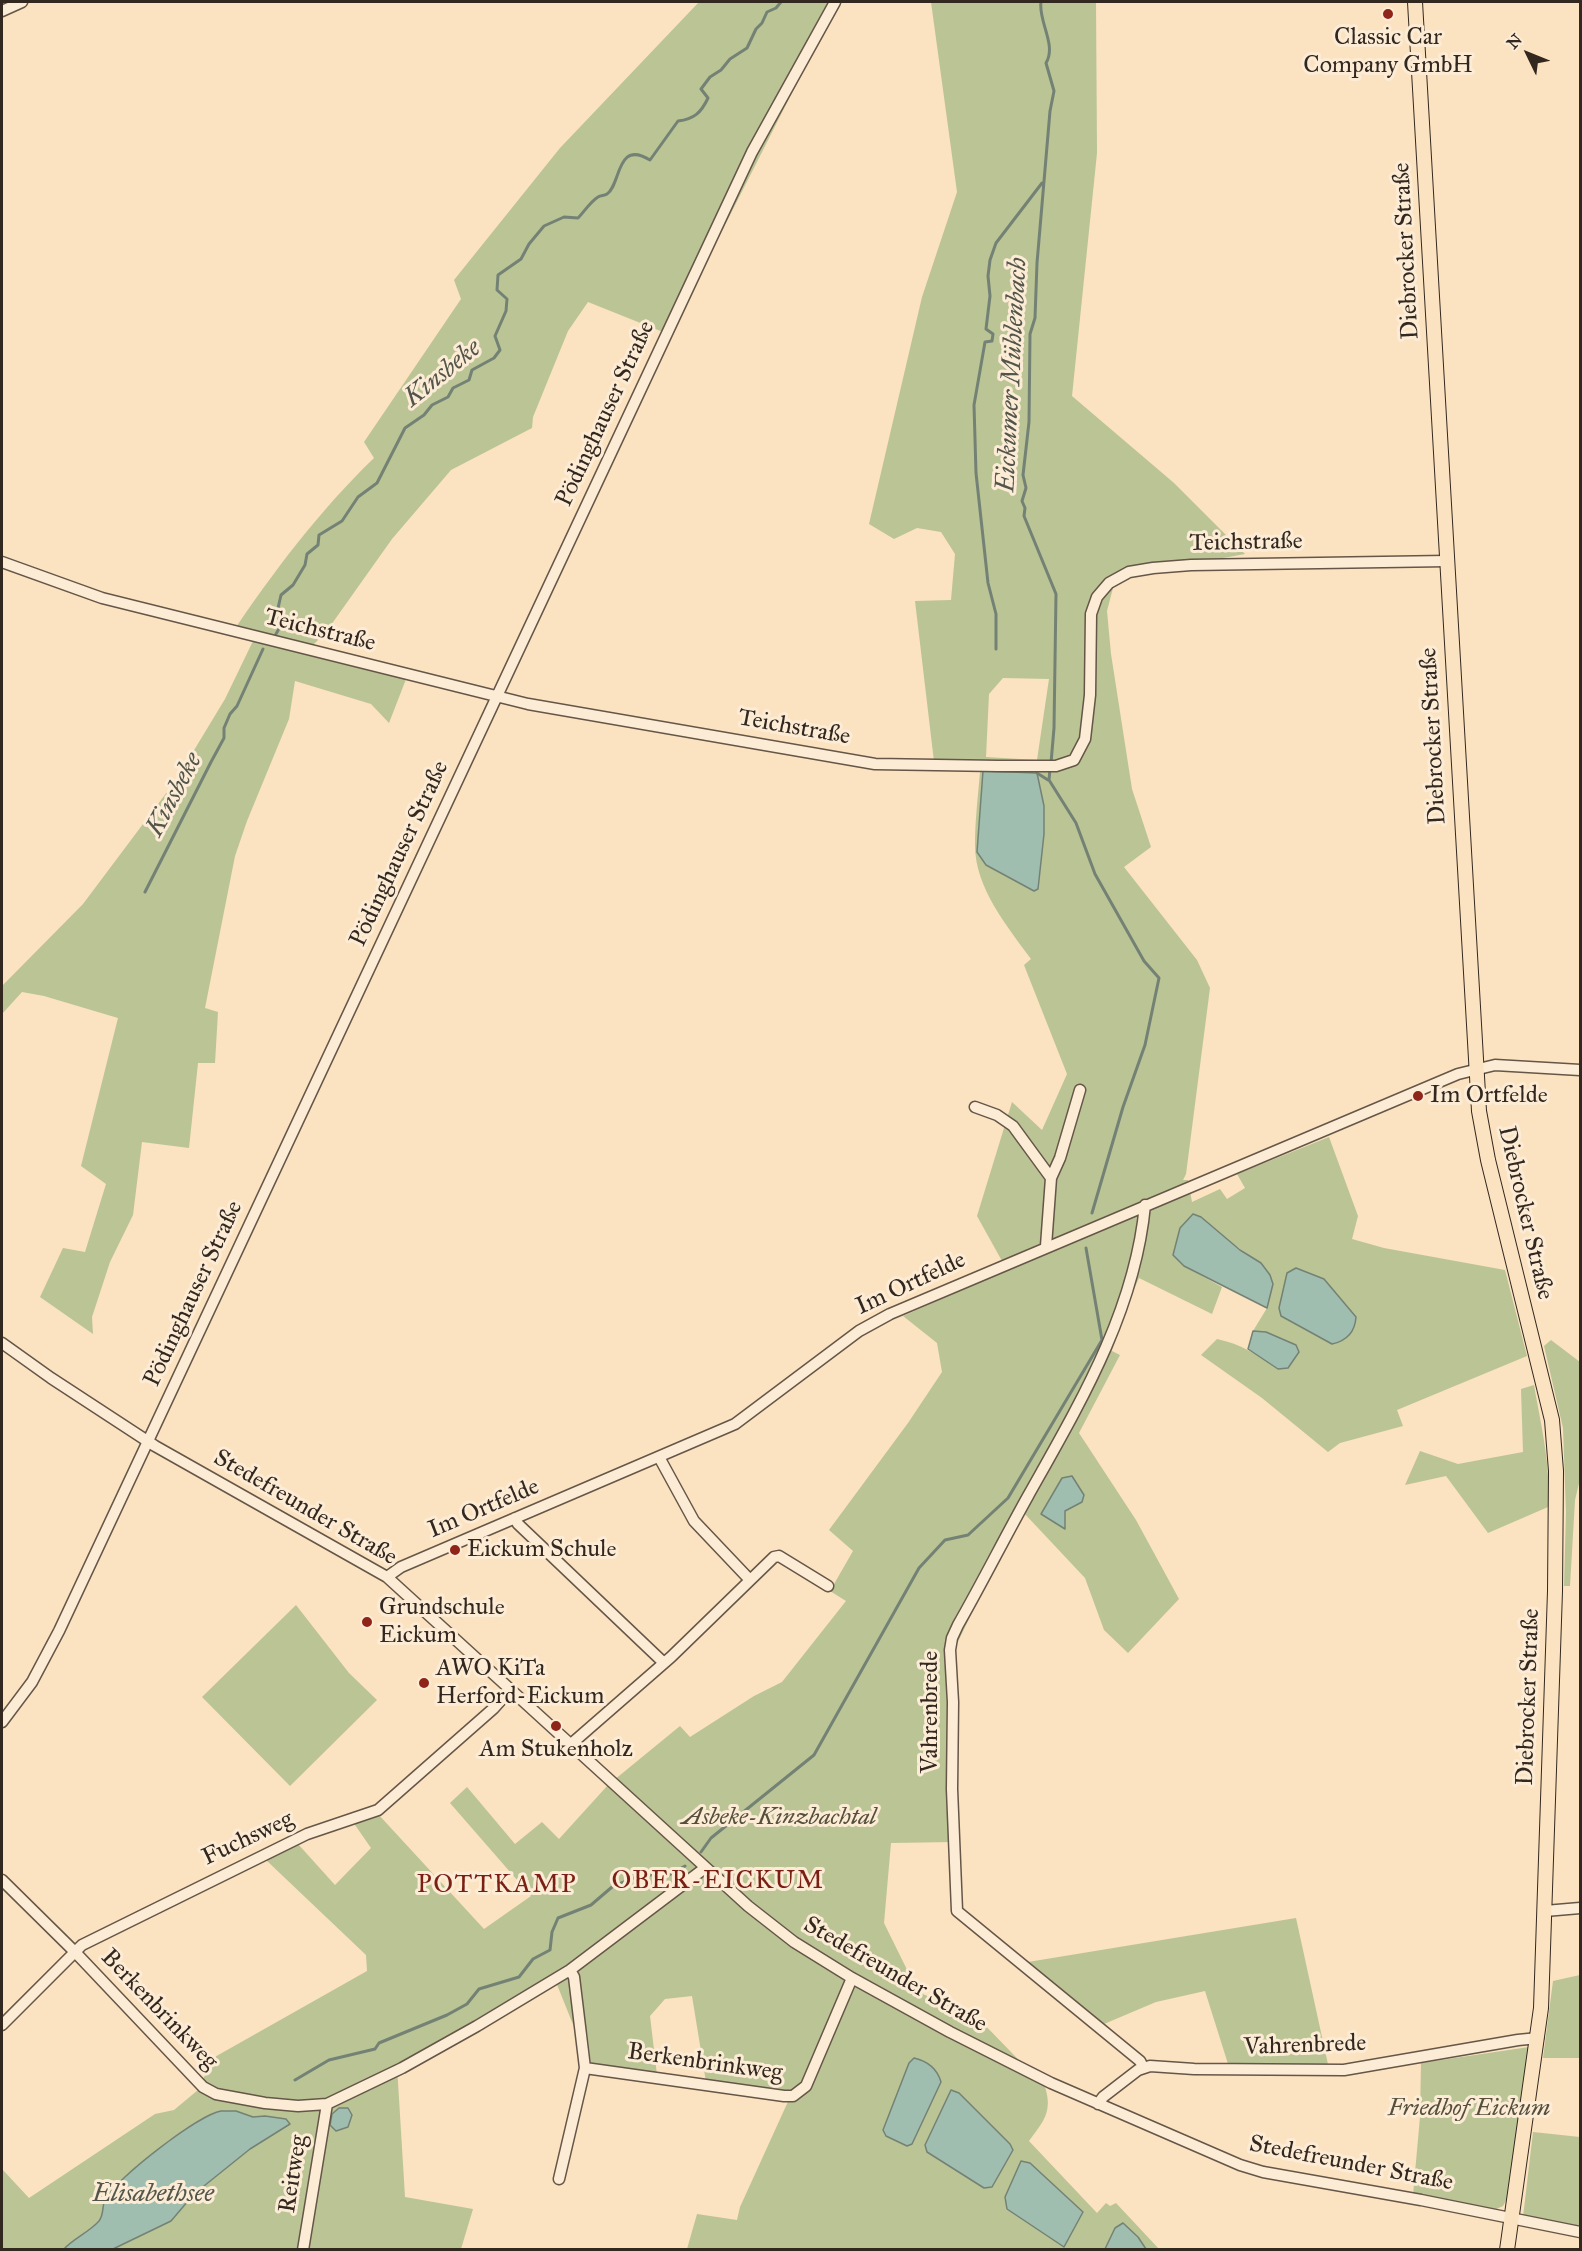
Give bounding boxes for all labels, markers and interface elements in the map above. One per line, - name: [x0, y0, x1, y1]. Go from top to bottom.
- marker: Classic Car Company GmbH: [1381, 7, 1395, 21]
- place label: Classic Car Company GmbH: [1303, 24, 1473, 80]
- north arrow: [1498, 24, 1558, 84]
- text: N: [1503, 30, 1526, 53]
- street label: Diebrocker Straße: [1388, 162, 1426, 340]
- water label: Eickumer Mühlenbach: [991, 257, 1035, 493]
- street label: Pödinghauser Straße: [550, 317, 662, 511]
- water label: Kinsbeke: [398, 334, 488, 414]
- street label: Teichstraße: [1189, 528, 1303, 558]
- street label: Teichstraße: [262, 603, 378, 659]
- street label: Diebrocker Straße: [1415, 647, 1453, 825]
- street label: Teichstraße: [736, 704, 852, 752]
- water label: Kinsbeke: [140, 748, 210, 842]
- street label: Pödinghauser Straße: [344, 757, 456, 951]
- place label: Im Ortfelde: [1430, 1082, 1548, 1110]
- marker: Im Ortfelde: [1411, 1089, 1425, 1103]
- street label: Diebrocker Straße: [1491, 1123, 1559, 1303]
- street label: Pödinghauser Straße: [138, 1197, 250, 1391]
- street label: Im Ortfelde: [852, 1246, 970, 1322]
- street label: Stedefreunder Straße: [208, 1444, 402, 1572]
- street label: Im Ortfelde: [424, 1473, 544, 1545]
- place label: Eickum Schule: [467, 1536, 616, 1564]
- marker: Eickum Schule: [448, 1543, 462, 1557]
- place label: Grundschule Eickum: [379, 1594, 505, 1650]
- street label: Diebrocker Straße: [1512, 1608, 1546, 1786]
- marker: Grundschule Eickum: [360, 1615, 374, 1629]
- street label: Vahrenbrede: [917, 1651, 945, 1773]
- place label: AWO KiTa Herford-Eickum: [436, 1655, 604, 1711]
- marker: AWO KiTa Herford-Eickum: [417, 1676, 431, 1690]
- marker: Am Stukenholz: [549, 1719, 563, 1733]
- place label: Am Stukenholz: [479, 1736, 633, 1764]
- park label: Asbeke-Kinzbachtal: [682, 1804, 876, 1832]
- street label: Fuchsweg: [198, 1805, 298, 1873]
- district label: OBER-EICKUM: [611, 1866, 825, 1898]
- district label: POTTKAMP: [417, 1870, 577, 1902]
- street label: Stedefreunder Straße: [798, 1911, 992, 2039]
- street label: Berkenbrinkweg: [94, 1944, 224, 2076]
- street label: Vahrenbrede: [1243, 2029, 1367, 2063]
- street label: Berkenbrinkweg: [626, 2038, 784, 2088]
- park label: Friedhof Eickum: [1388, 2095, 1550, 2123]
- street label: Stedefreunder Straße: [1247, 2130, 1455, 2198]
- street label: Reitweg: [274, 2133, 314, 2215]
- water label: Elisabethsee: [92, 2179, 214, 2211]

